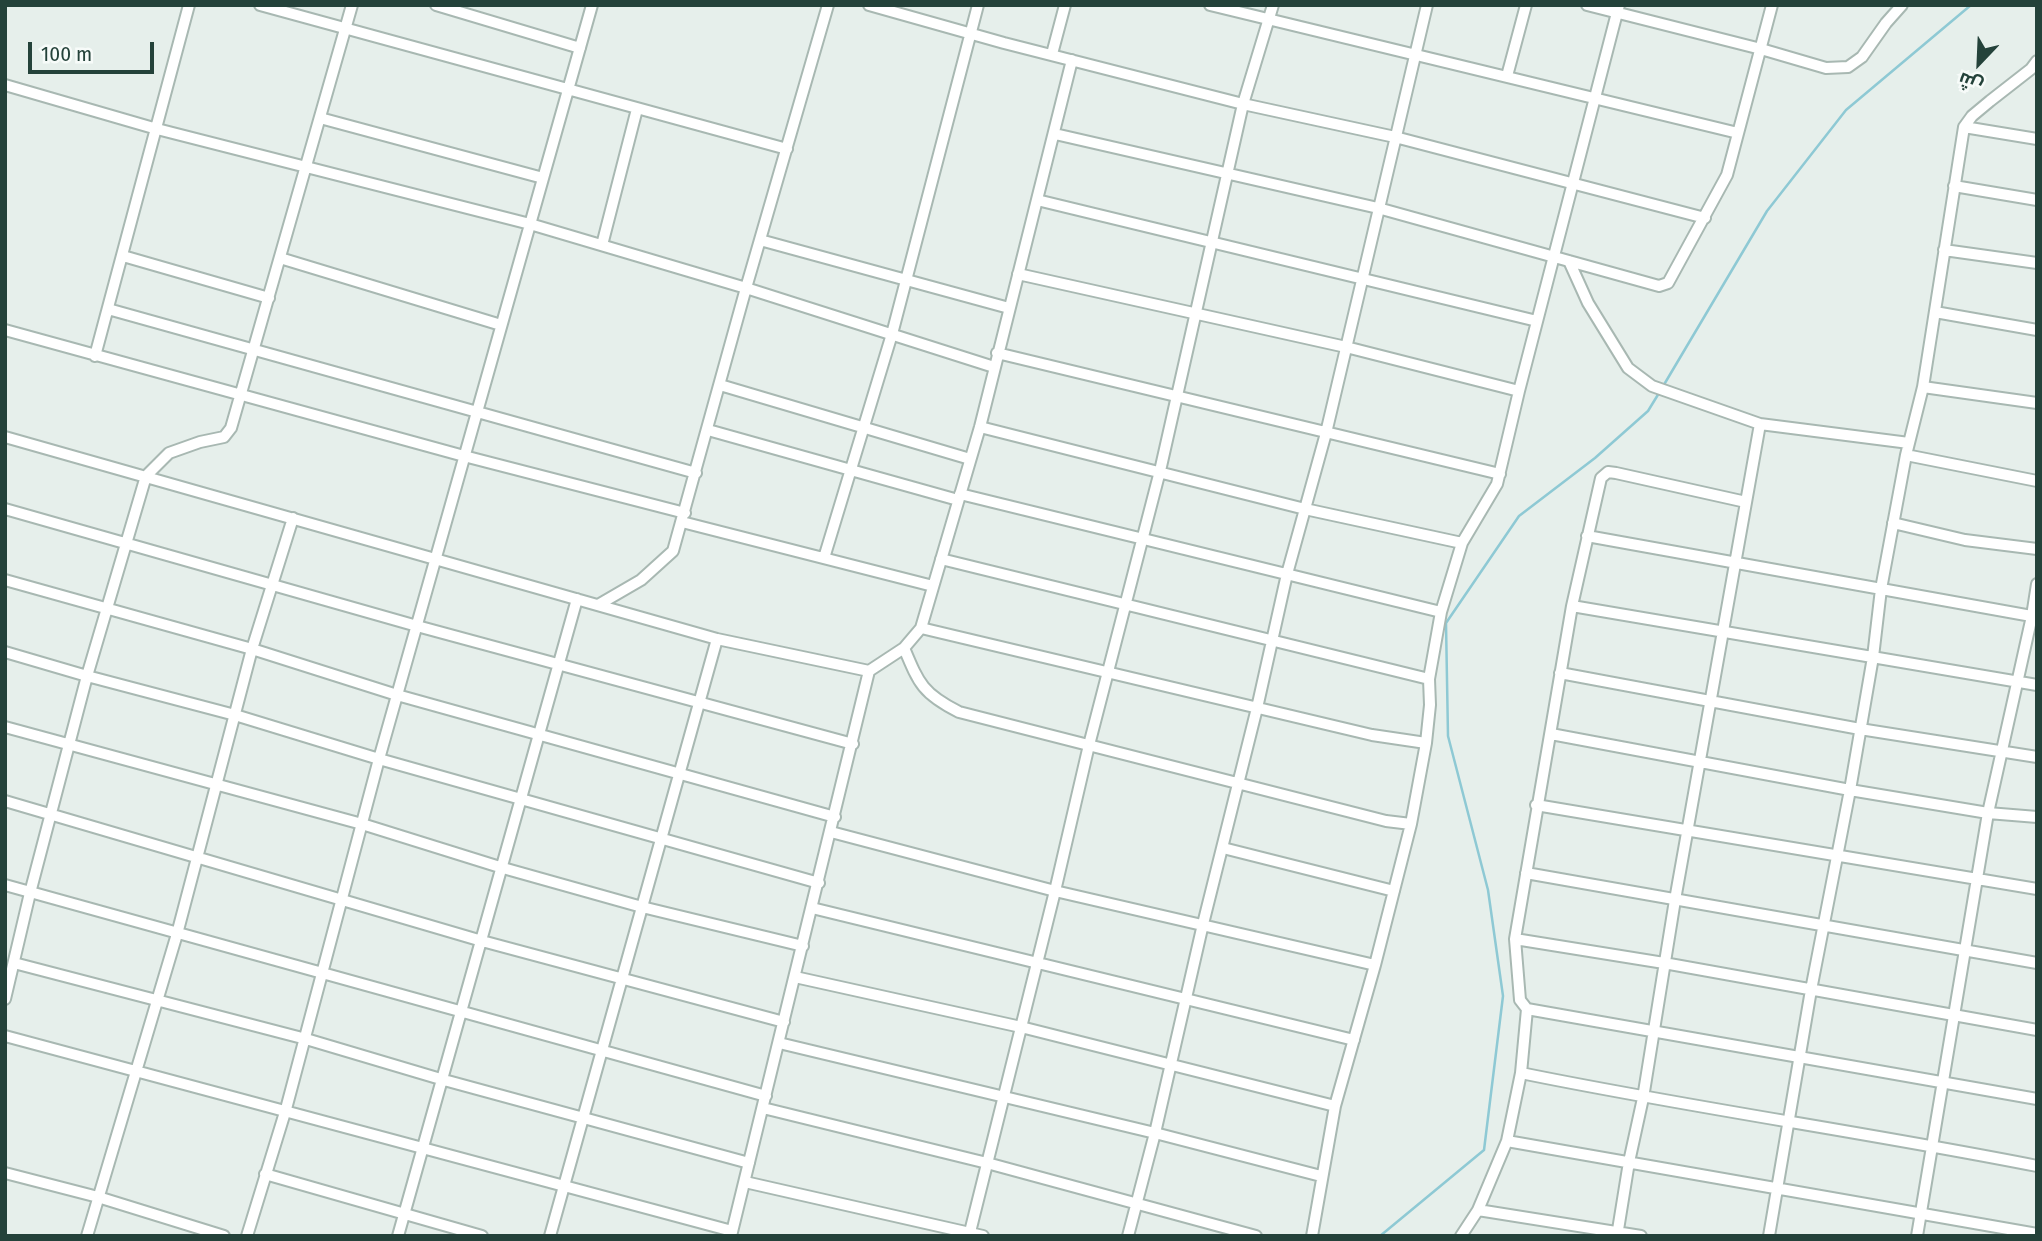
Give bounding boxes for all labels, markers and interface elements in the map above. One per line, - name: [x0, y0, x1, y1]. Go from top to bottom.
- scale bar: [32, 28, 158, 72]
- north arrow: [1944, 28, 2014, 98]
- text: 100 m: [41, 41, 92, 67]
- text: ش: [1955, 67, 1986, 98]

